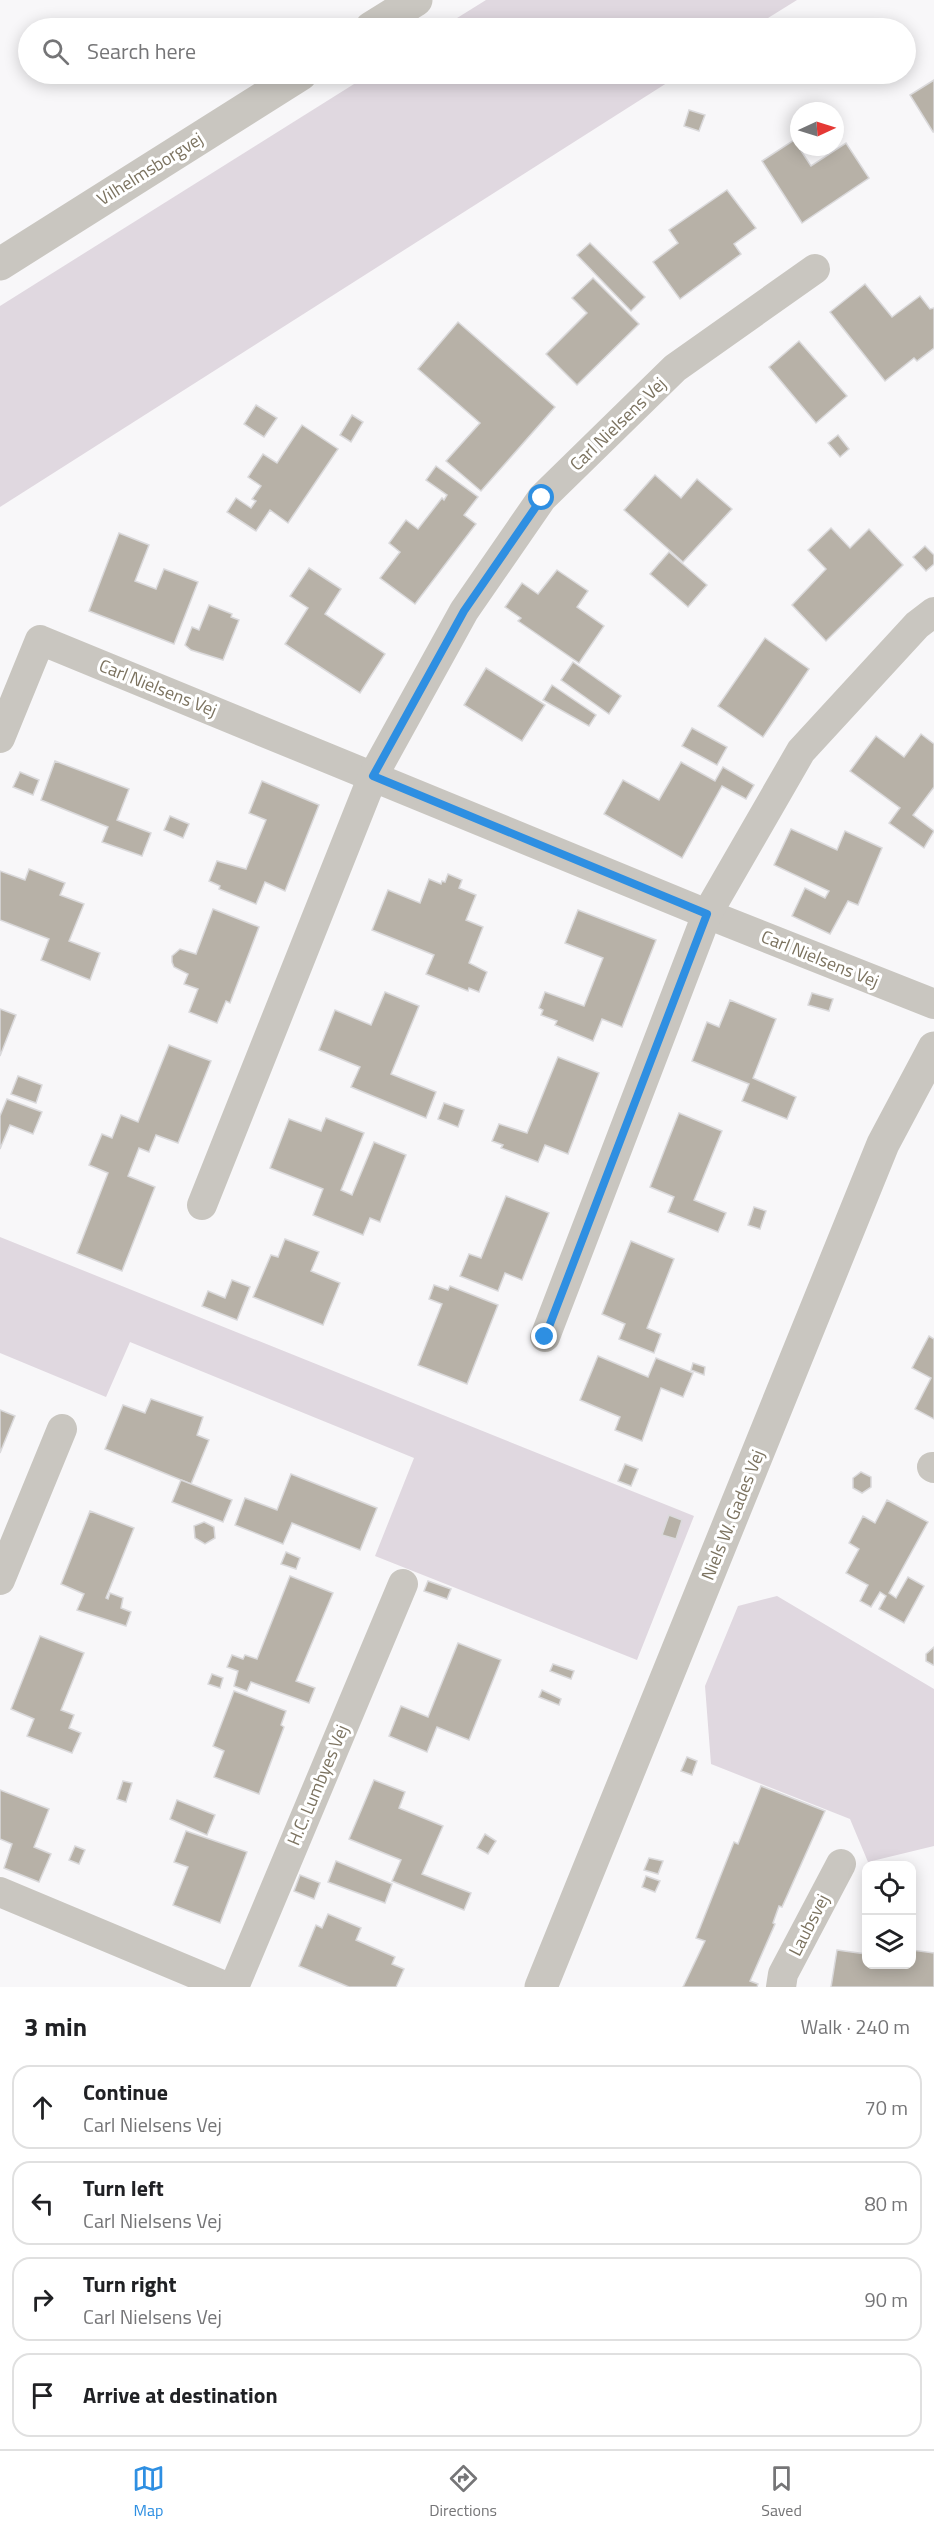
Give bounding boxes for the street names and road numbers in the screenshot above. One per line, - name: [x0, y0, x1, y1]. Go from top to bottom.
- street label: Vilhelmsborgvej: [91, 125, 208, 212]
- street label: Carl Nielsens Vej: [563, 371, 672, 477]
- street label: Carl Nielsens Vej: [95, 652, 221, 723]
- street label: Carl Nielsens Vej: [757, 923, 883, 994]
- street label: Niels W. Gades Vej: [694, 1445, 771, 1584]
- street label: H.C. Lumbyes Vej: [280, 1720, 355, 1849]
- street label: Laubsvej: [781, 1889, 836, 1961]

